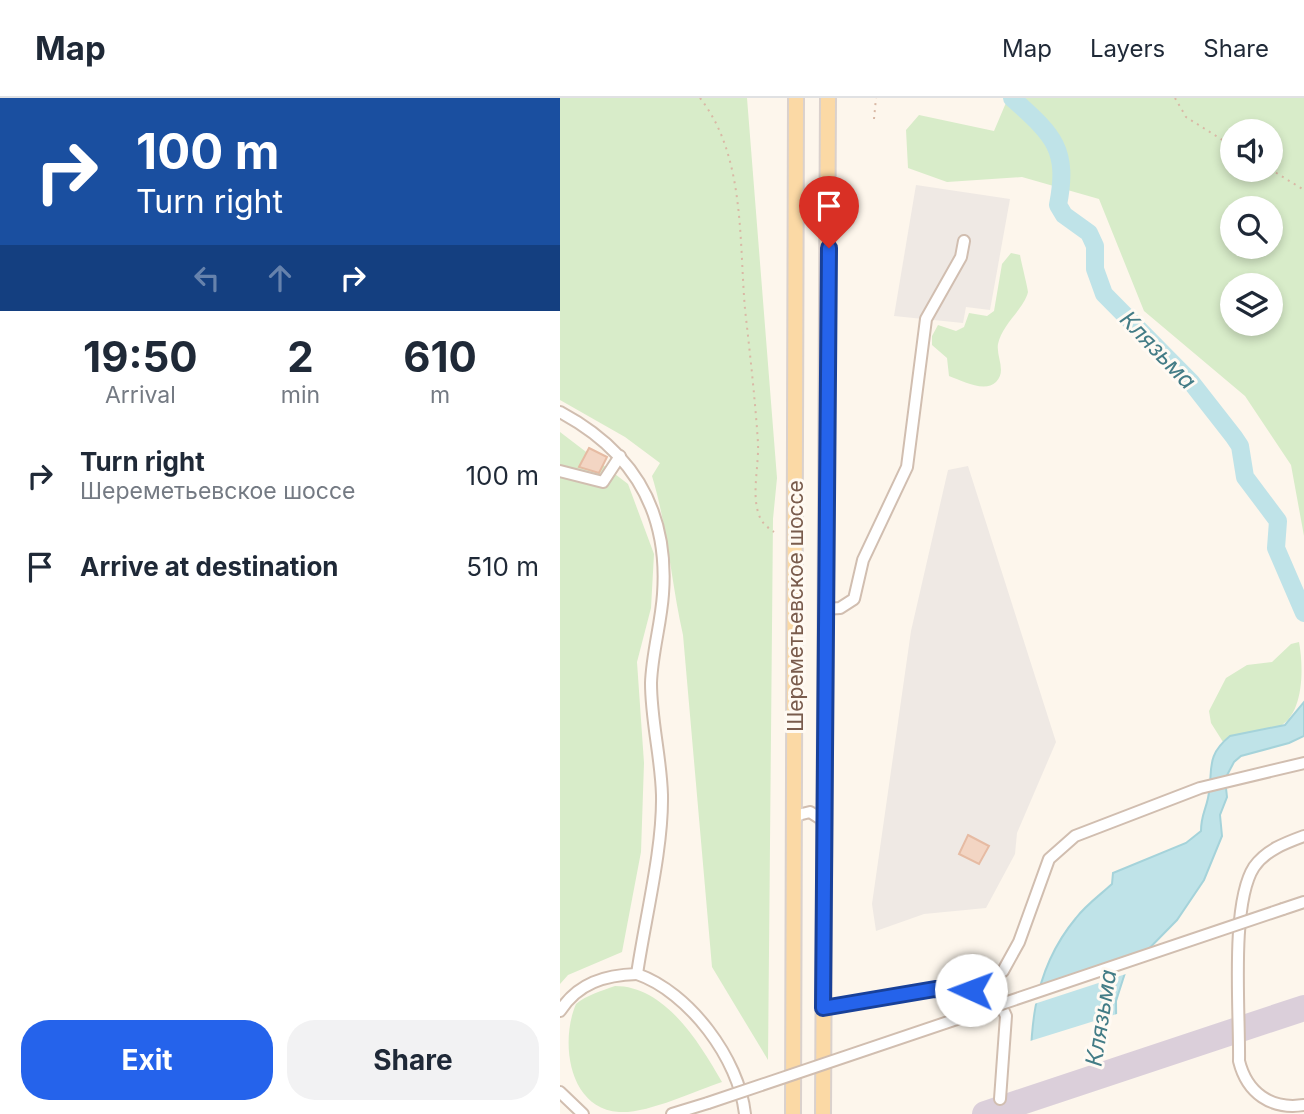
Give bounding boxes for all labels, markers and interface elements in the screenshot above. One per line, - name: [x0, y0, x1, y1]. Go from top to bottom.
- text: Map: [35, 28, 106, 68]
- text: Map: [1002, 34, 1052, 63]
- text: Layers: [1090, 34, 1165, 63]
- text: Share: [1203, 34, 1269, 63]
- map controls: [1220, 119, 1283, 336]
- button: sound: [1220, 119, 1283, 182]
- text: 100 m: [136, 122, 280, 181]
- icon: right: [21, 126, 112, 217]
- pin: [799, 176, 859, 248]
- text: Turn right: [136, 182, 283, 221]
- icon: arrive: [810, 187, 848, 225]
- button: search: [1220, 196, 1283, 259]
- icon: left: [188, 259, 226, 297]
- icon: ahead: [261, 259, 299, 297]
- icon: right: [334, 259, 372, 297]
- button: layers: [1220, 273, 1283, 336]
- water label: Клязьма: [1114, 305, 1202, 395]
- text: 19:50: [83, 331, 198, 382]
- text: 2: [287, 331, 314, 382]
- text: 610: [403, 331, 477, 382]
- text: Arrival: [105, 381, 176, 409]
- text: min: [281, 381, 320, 409]
- text: m: [430, 381, 450, 409]
- text: Turn right: [80, 446, 205, 477]
- icon: right: [21, 457, 59, 495]
- text: 100 m: [466, 460, 539, 491]
- text: Шереметьевское шоссе: [80, 477, 356, 505]
- street label: Шереметьевское шоссе: [783, 480, 808, 732]
- icon: arrive: [21, 548, 59, 586]
- text: Arrive at destination: [80, 551, 339, 582]
- text: 510 m: [466, 551, 539, 582]
- position arrow: [934, 953, 1008, 1027]
- water label: Клязьма: [1080, 968, 1122, 1068]
- button: Exit: [21, 1020, 273, 1100]
- button: Share: [287, 1020, 539, 1100]

